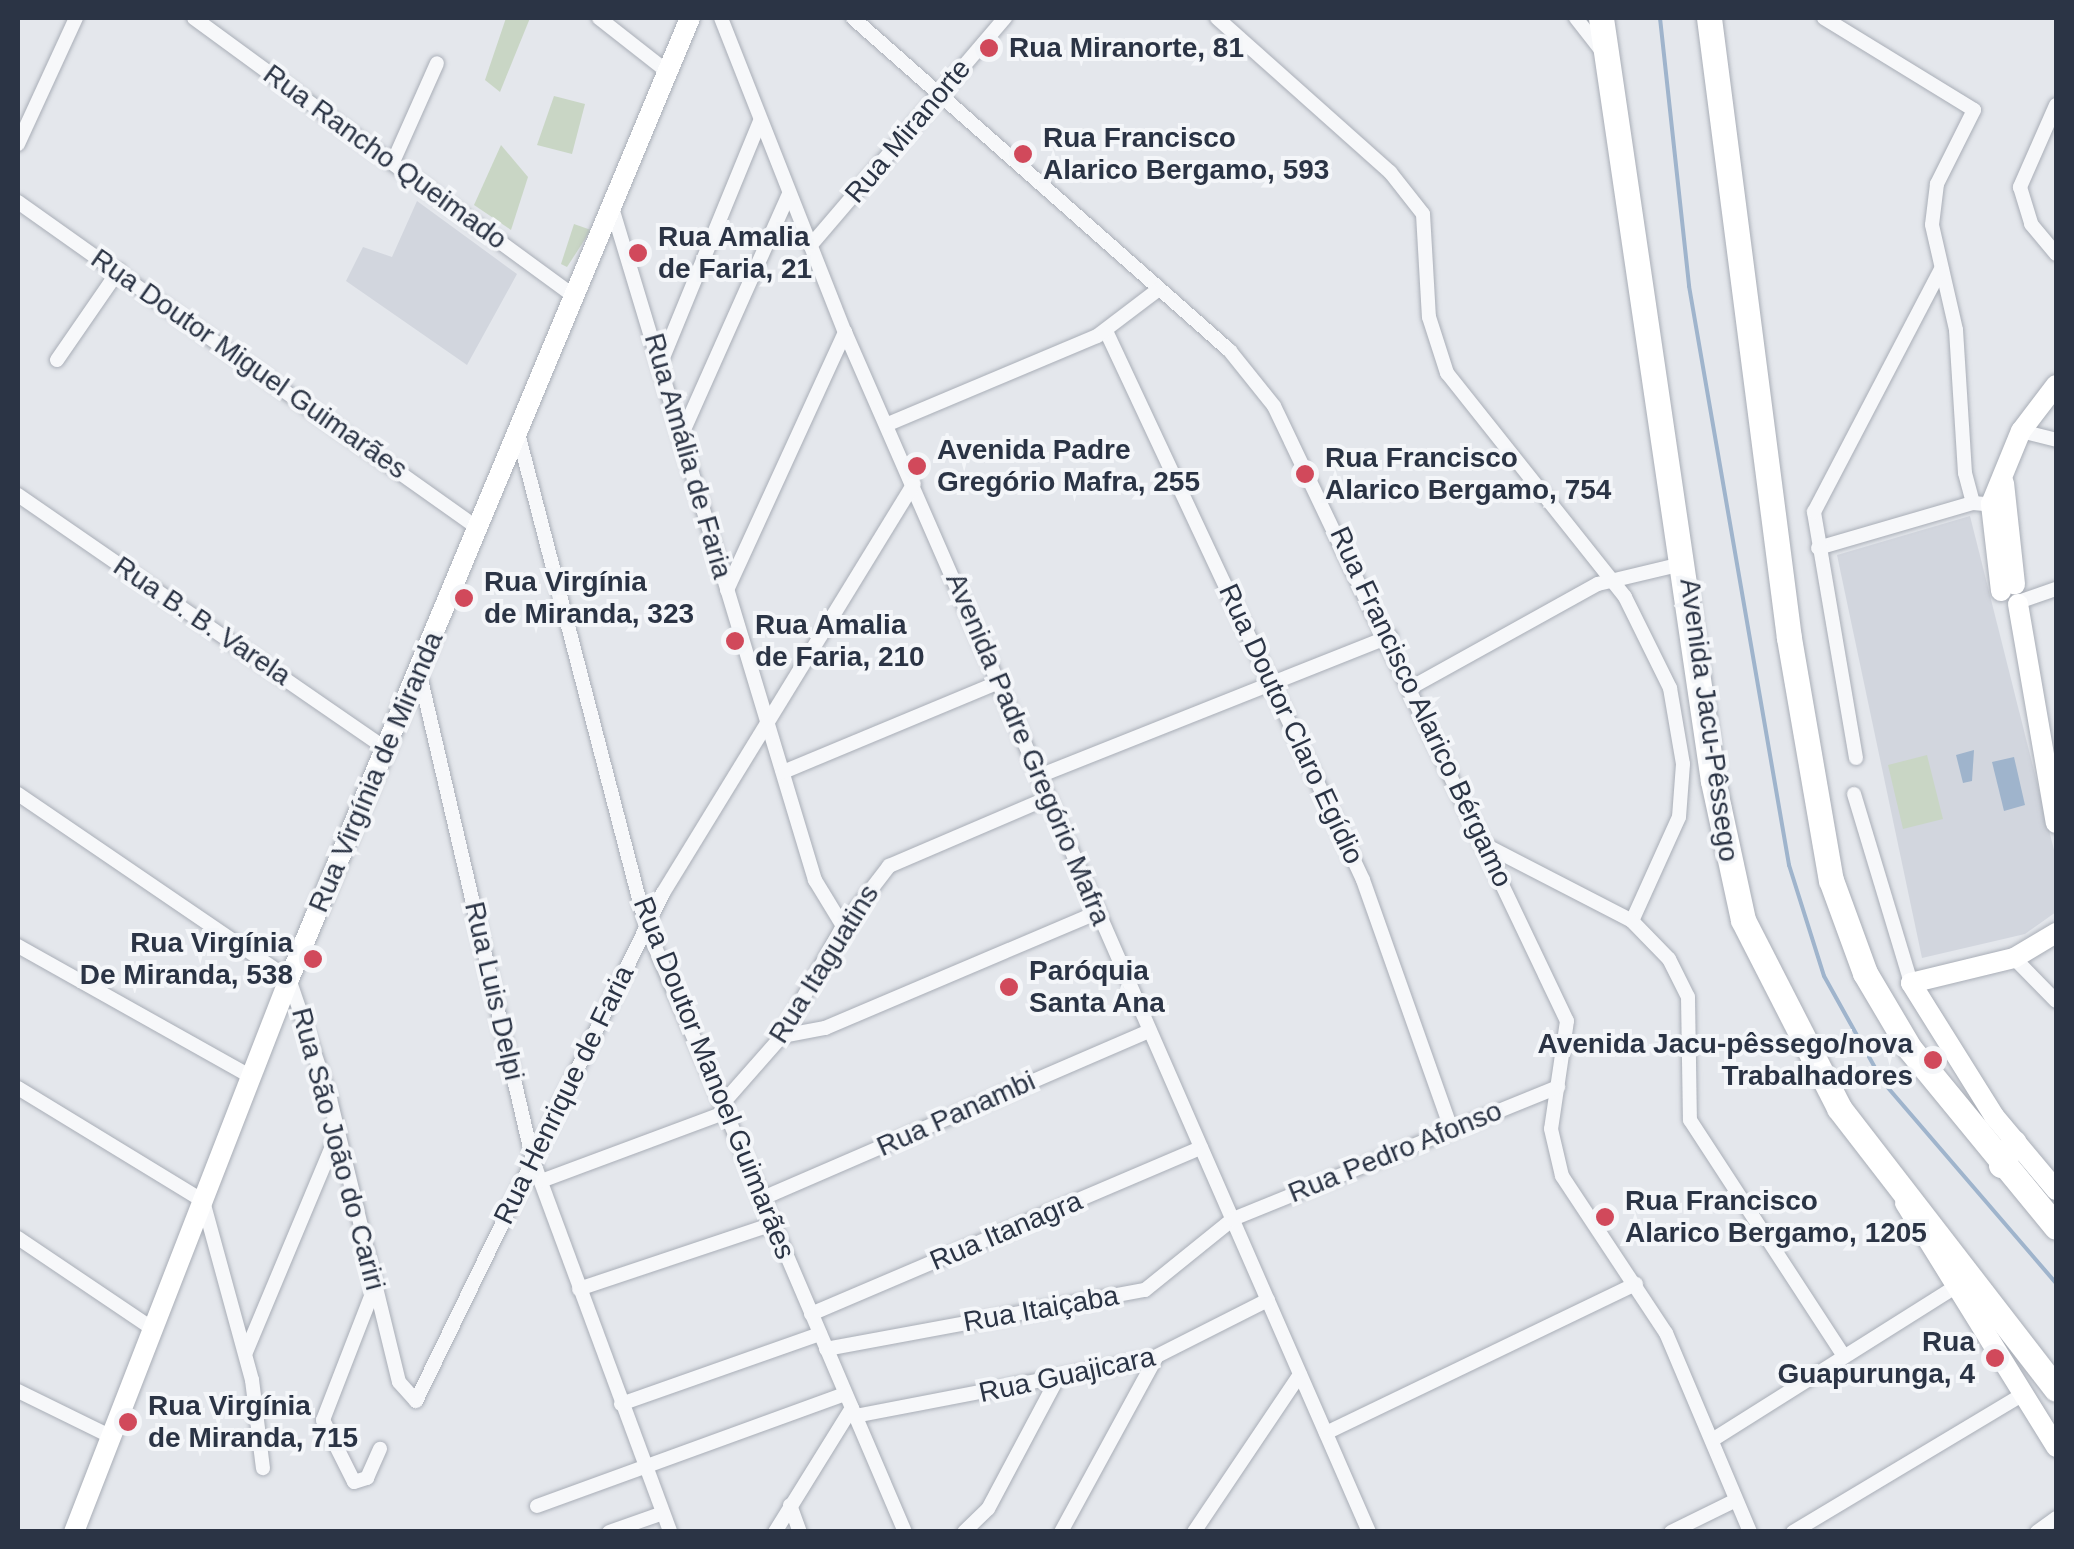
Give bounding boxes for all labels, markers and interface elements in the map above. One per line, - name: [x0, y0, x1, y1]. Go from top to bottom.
- place label: Rua Miranorte, 81: [1009, 31, 1244, 65]
- marker: Rua Miranorte, 81: [978, 37, 1000, 59]
- street label: Rua Miranorte: [838, 52, 978, 210]
- street label: Rua Rancho Queimado: [257, 57, 513, 257]
- place label: Rua Francisco Alarico Bergamo, 593: [1043, 121, 1329, 187]
- marker: Rua Francisco Alarico Bergamo, 593: [1012, 143, 1034, 165]
- place label: Rua Amalia de Faria, 21: [658, 220, 812, 286]
- street label: Rua Doutor Miguel Guimarães: [84, 242, 414, 486]
- marker: Rua Amalia de Faria, 21: [627, 242, 649, 264]
- street label: Rua Amália de Faria: [637, 329, 739, 583]
- place label: Avenida Padre Gregório Mafra, 255: [937, 433, 1200, 499]
- place label: Rua Francisco Alarico Bergamo, 754: [1325, 441, 1611, 507]
- marker: Avenida Padre Gregório Mafra, 255: [906, 455, 928, 477]
- marker: Rua Francisco Alarico Bergamo, 754: [1294, 463, 1316, 485]
- street label: Rua Francisco Alarico Bérgamo: [1322, 521, 1520, 893]
- street label: Rua B. B. Varela: [107, 549, 297, 693]
- place label: Rua Virgínia de Miranda, 323: [484, 565, 694, 631]
- street label: Avenida Padre Gregório Mafra: [938, 568, 1118, 930]
- street label: Avenida Jacu-Pêssego: [1672, 576, 1746, 864]
- street label: Rua Doutor Claro Egídio: [1211, 579, 1371, 869]
- marker: Rua Virgínia de Miranda, 323: [453, 587, 475, 609]
- place label: Rua Amalia de Faria, 210: [755, 608, 925, 674]
- street label: Rua Virgínia de Miranda: [302, 627, 450, 917]
- marker: Rua Amalia de Faria, 210: [724, 630, 746, 652]
- street label: Rua Itaguatins: [762, 879, 886, 1049]
- street label: Rua Doutor Manoel Guimarães: [626, 892, 802, 1264]
- street label: Rua Luis Delpi: [457, 899, 531, 1083]
- place label: Rua Virgínia De Miranda, 538: [80, 926, 293, 992]
- marker: Rua Virgínia De Miranda, 538: [302, 948, 324, 970]
- place label: Paróquia Santa Ana: [1029, 954, 1166, 1020]
- street label: Rua Henrique de Faria: [487, 960, 641, 1230]
- marker: Paróquia Santa Ana: [998, 976, 1020, 998]
- street label: Rua São João do Cariri: [284, 1004, 392, 1294]
- place label: Avenida Jacu-pêssego/nova Trabalhadores: [1537, 1027, 1913, 1093]
- marker: Avenida Jacu-pêssego/nova Trabalhadores: [1922, 1049, 1944, 1071]
- street label: Rua Panambi: [872, 1064, 1040, 1164]
- street label: Rua Pedro Afonso: [1283, 1094, 1507, 1210]
- street label: Rua Itanagra: [925, 1184, 1087, 1278]
- place label: Rua Francisco Alarico Bergamo, 1205: [1625, 1184, 1927, 1250]
- marker: Rua Francisco Alarico Bergamo, 1205: [1594, 1206, 1616, 1228]
- street label: Rua Itaiçaba: [961, 1279, 1121, 1339]
- place label: Rua Guapurunga, 4: [1777, 1325, 1975, 1391]
- street label: Rua Guajicara: [976, 1340, 1158, 1410]
- marker: Rua Guapurunga, 4: [1984, 1347, 2006, 1369]
- place label: Rua Virgínia de Miranda, 715: [148, 1389, 358, 1455]
- marker: Rua Virgínia de Miranda, 715: [117, 1411, 139, 1433]

